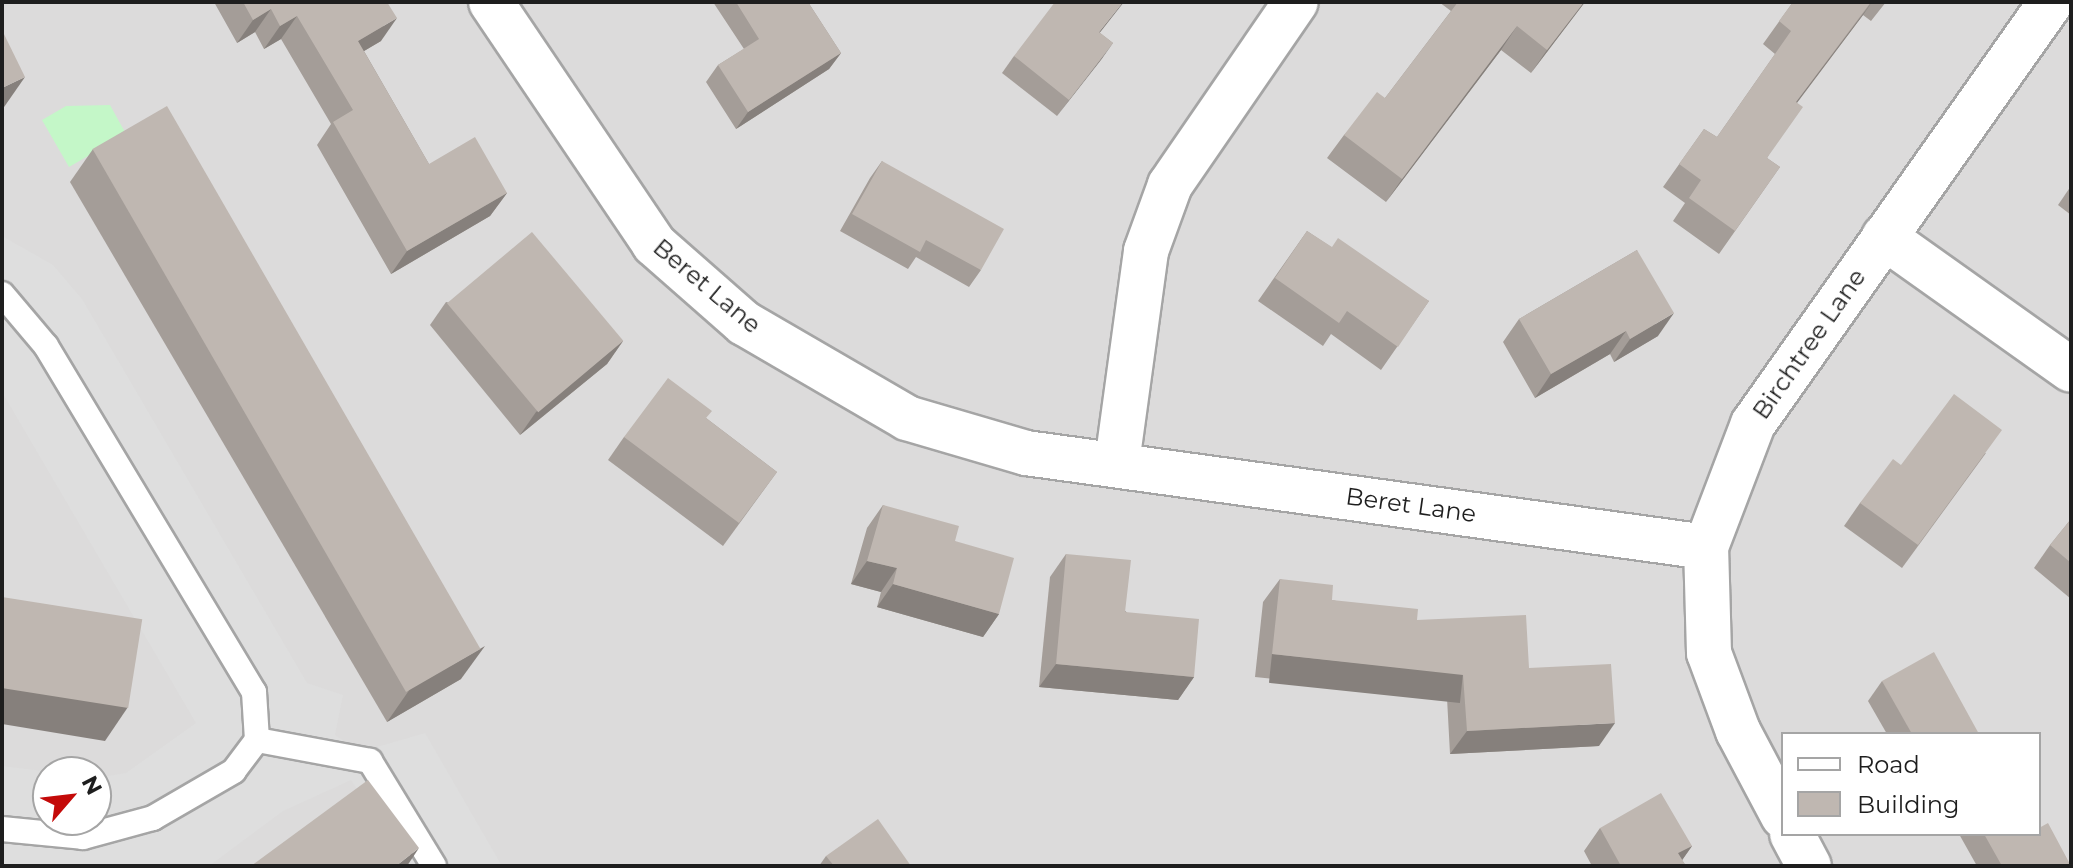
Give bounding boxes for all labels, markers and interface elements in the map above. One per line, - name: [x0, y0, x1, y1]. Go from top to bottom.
- street label: Beret Lane: [647, 233, 767, 339]
- street label: Birchtree Lane: [1747, 263, 1871, 425]
- street label: Beret Lane: [1344, 482, 1478, 528]
- legend: [1781, 732, 2041, 836]
- text: Road: [1857, 750, 1920, 779]
- north arrow: [32, 756, 112, 836]
- text: N: [76, 771, 108, 800]
- text: Building: [1857, 790, 1960, 819]

